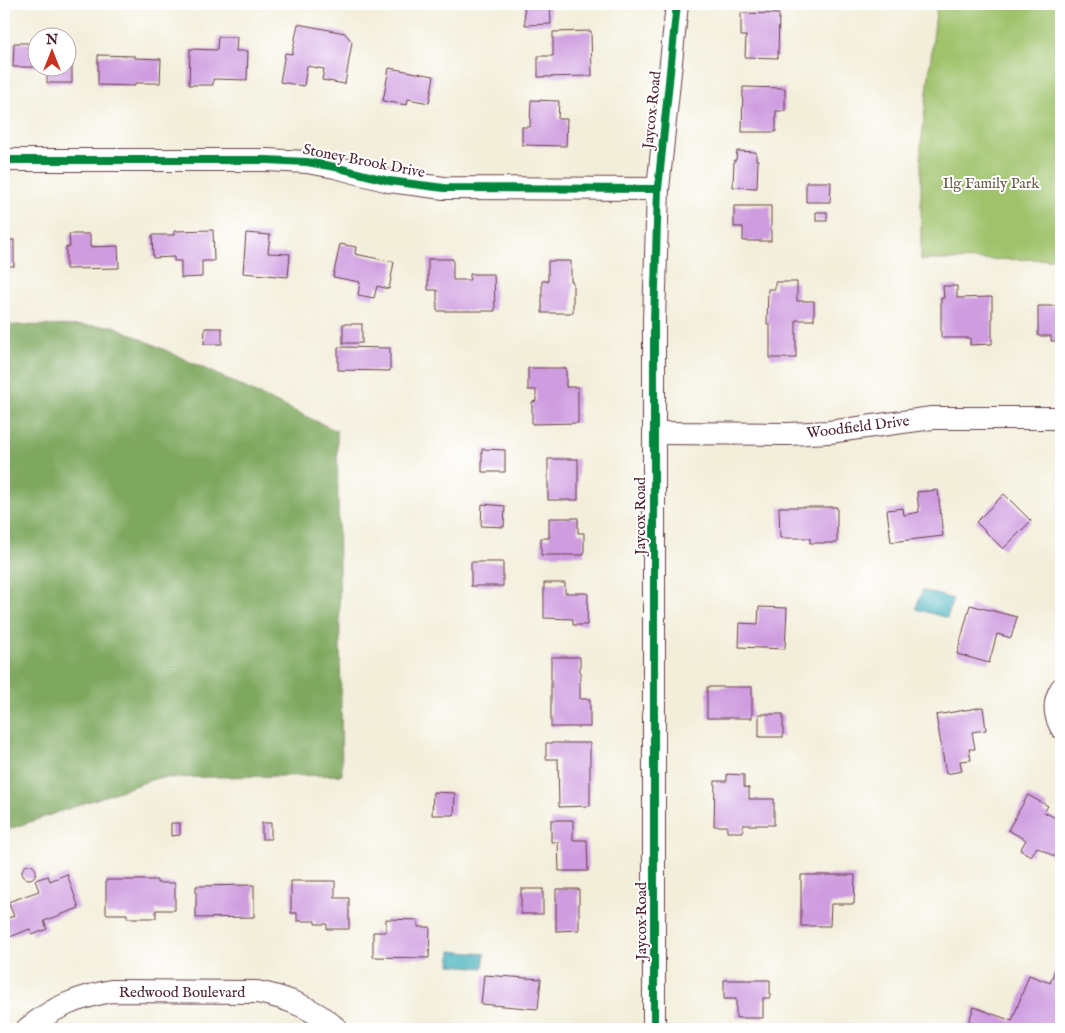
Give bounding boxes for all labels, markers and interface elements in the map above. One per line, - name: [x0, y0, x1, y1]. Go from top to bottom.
- north arrow: [28, 28, 78, 78]
- text: N: [45, 31, 58, 49]
- street label: Jaycox Road: [638, 69, 666, 152]
- street label: Stoney Brook Drive: [301, 140, 427, 182]
- park label: Ilg Family Park: [943, 174, 1040, 193]
- street label: Woodfield Drive: [805, 411, 911, 443]
- street label: Jaycox Road: [631, 476, 650, 557]
- street label: Jaycox Road: [632, 881, 651, 962]
- street label: Redwood Boulevard: [119, 983, 246, 1002]

